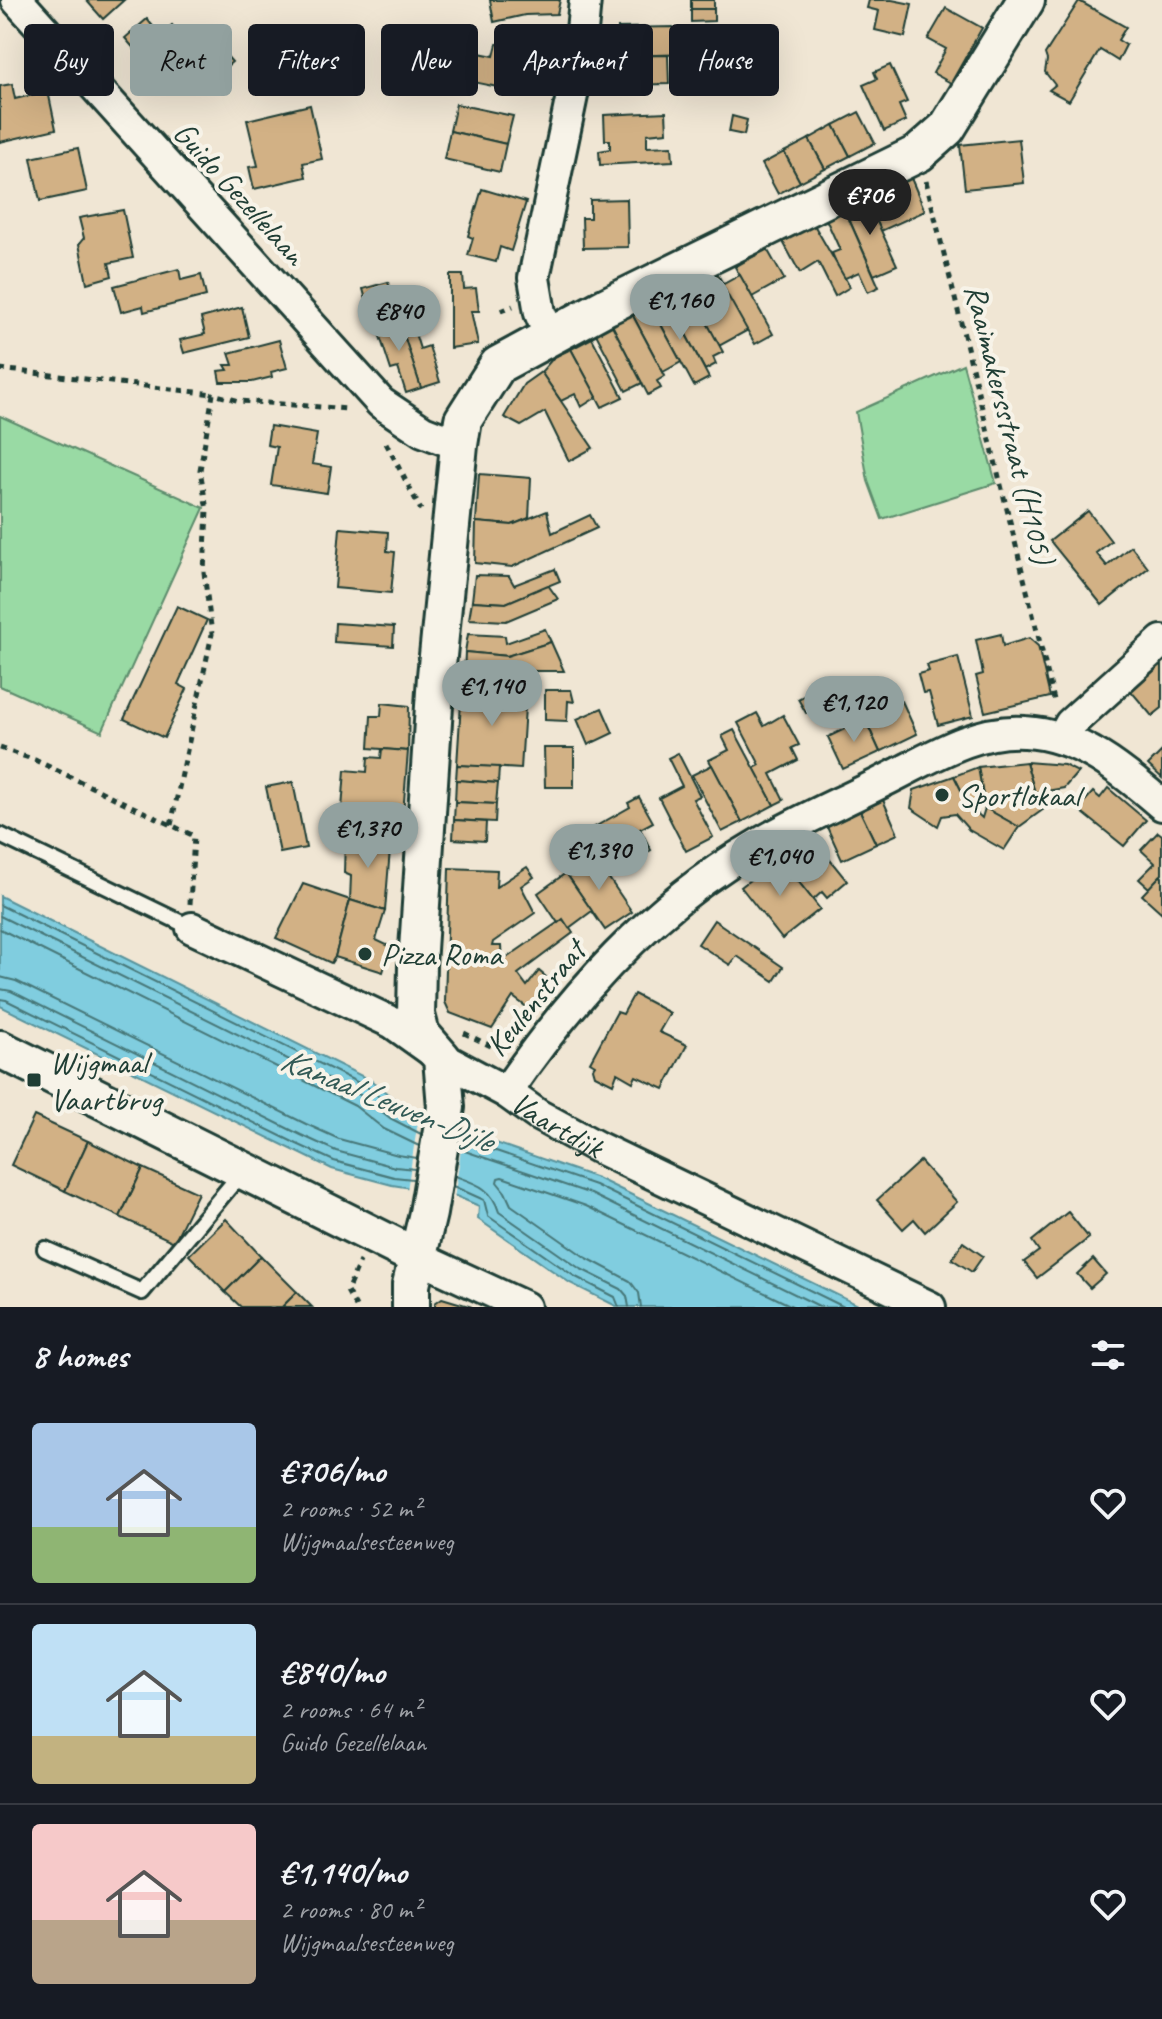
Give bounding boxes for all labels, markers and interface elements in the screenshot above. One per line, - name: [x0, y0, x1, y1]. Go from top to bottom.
- chip: Buy: [24, 24, 114, 96]
- chip: Rent: [130, 24, 232, 96]
- chip: Filters: [248, 24, 365, 96]
- chip: New: [381, 24, 478, 96]
- chip: Apartment: [494, 24, 653, 96]
- chip: House: [669, 24, 779, 96]
- street label: Guido Gezellelaan: [164, 113, 316, 275]
- pin: €706: [823, 169, 917, 237]
- text: €706: [846, 178, 894, 211]
- pin: €1,160: [615, 274, 745, 342]
- street label: Raaimakersstraat (H105): [955, 280, 1064, 570]
- text: €1,160: [648, 283, 712, 316]
- pin: €840: [352, 285, 446, 353]
- text: €840: [376, 294, 422, 327]
- pin: €1,140: [427, 660, 557, 728]
- text: €1,140: [460, 669, 524, 702]
- pin: €1,120: [789, 676, 919, 744]
- text: €1,120: [822, 685, 886, 718]
- place label: Sportlokaal: [958, 775, 1086, 816]
- marker: Sportlokaal: [933, 786, 951, 804]
- pin: €1,370: [303, 802, 433, 870]
- text: €1,370: [336, 811, 400, 844]
- pin: €1,390: [534, 824, 664, 892]
- pin: €1,040: [715, 830, 845, 898]
- text: €1,390: [567, 833, 631, 866]
- text: €1,040: [748, 839, 812, 872]
- street label: Keulenstraat: [476, 929, 597, 1065]
- place label: Pizza Roma: [381, 934, 504, 975]
- marker: Pizza Roma: [356, 945, 374, 963]
- water label: Kanaal Leuven-Dijle: [275, 1038, 503, 1163]
- place label: Wijgmaal Vaartbrug: [50, 1042, 164, 1120]
- marker: Wijgmaal Vaartbrug: [25, 1071, 43, 1089]
- street label: Vaartdijk: [503, 1082, 612, 1169]
- icon: filters: [1086, 1333, 1130, 1377]
- text: 8 homes: [32, 1334, 128, 1377]
- text: €706/mo: [280, 1449, 385, 1492]
- icon: home: [96, 1455, 192, 1551]
- icon: heart: [1086, 1481, 1130, 1525]
- text: 2 rooms · 52 m²: [280, 1492, 421, 1525]
- text: Wijgmaalsesteenweg: [280, 1525, 453, 1558]
- text: €840/mo: [280, 1650, 385, 1693]
- icon: home: [96, 1656, 192, 1752]
- icon: heart: [1086, 1682, 1130, 1726]
- text: 2 rooms · 64 m²: [280, 1693, 421, 1726]
- text: Guido Gezellelaan: [280, 1726, 426, 1759]
- text: €1,140/mo: [280, 1850, 407, 1893]
- icon: home: [96, 1856, 192, 1952]
- icon: heart: [1086, 1882, 1130, 1926]
- text: 2 rooms · 80 m²: [280, 1893, 421, 1926]
- text: Wijgmaalsesteenweg: [280, 1926, 453, 1959]

